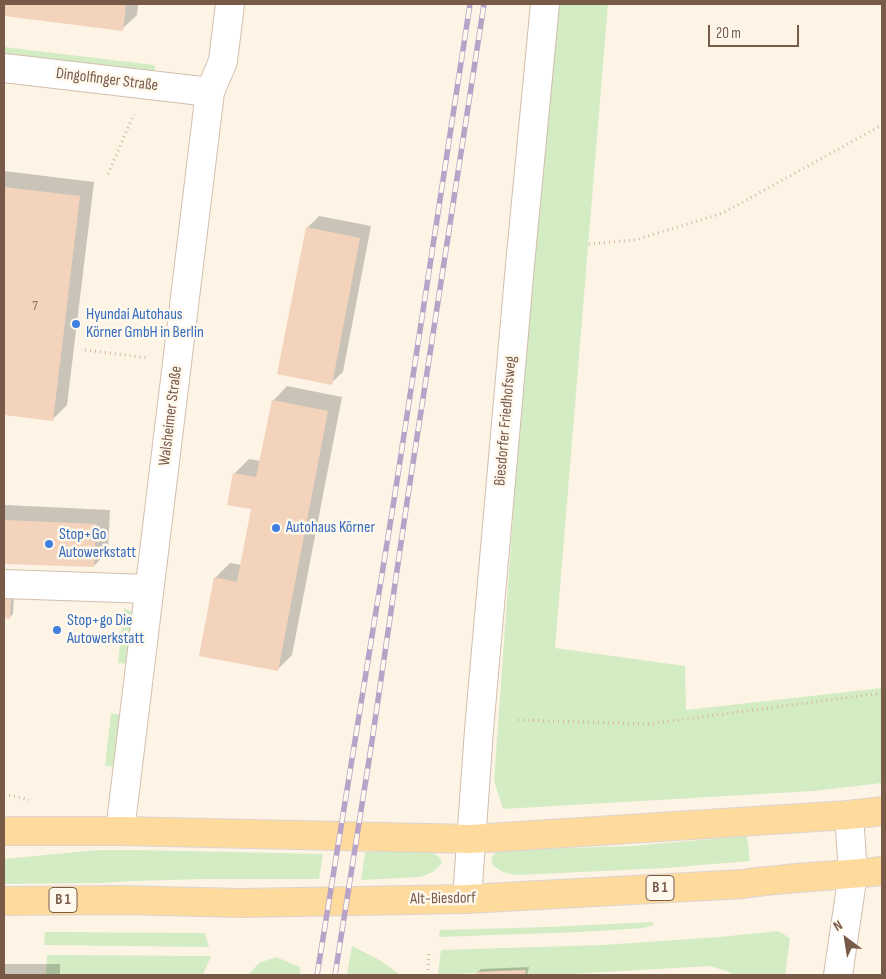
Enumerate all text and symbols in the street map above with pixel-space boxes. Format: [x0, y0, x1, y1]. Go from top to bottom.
scale bar [711, 15, 802, 47]
text: 20 m [716, 24, 741, 43]
street label: Dingolfinger Straße [55, 64, 159, 96]
house number: 7 [32, 298, 38, 314]
place label: Hyundai Autohaus Körner GmbH in Berlin [86, 305, 204, 343]
marker: Hyundai Autohaus Körner GmbH in Berlin [70, 318, 82, 330]
street label: Biesdorfer Friedhofsweg [491, 355, 521, 487]
street label: Walsheimer Straße [155, 365, 187, 467]
place label: Autohaus Körner [286, 518, 375, 538]
marker: Autohaus Körner [270, 522, 282, 534]
place label: Stop+Go Autowerkstatt [59, 525, 136, 563]
marker: Stop+Go Autowerkstatt [43, 538, 55, 550]
place label: Stop+go Die Autowerkstatt [67, 611, 144, 649]
marker: Stop+go Die Autowerkstatt [51, 624, 63, 636]
road number: B 1 [646, 876, 674, 900]
road number: B 1 [49, 888, 77, 912]
street label: Alt-Biesdorf [410, 889, 476, 909]
north arrow [821, 914, 871, 964]
text: N [830, 917, 846, 935]

